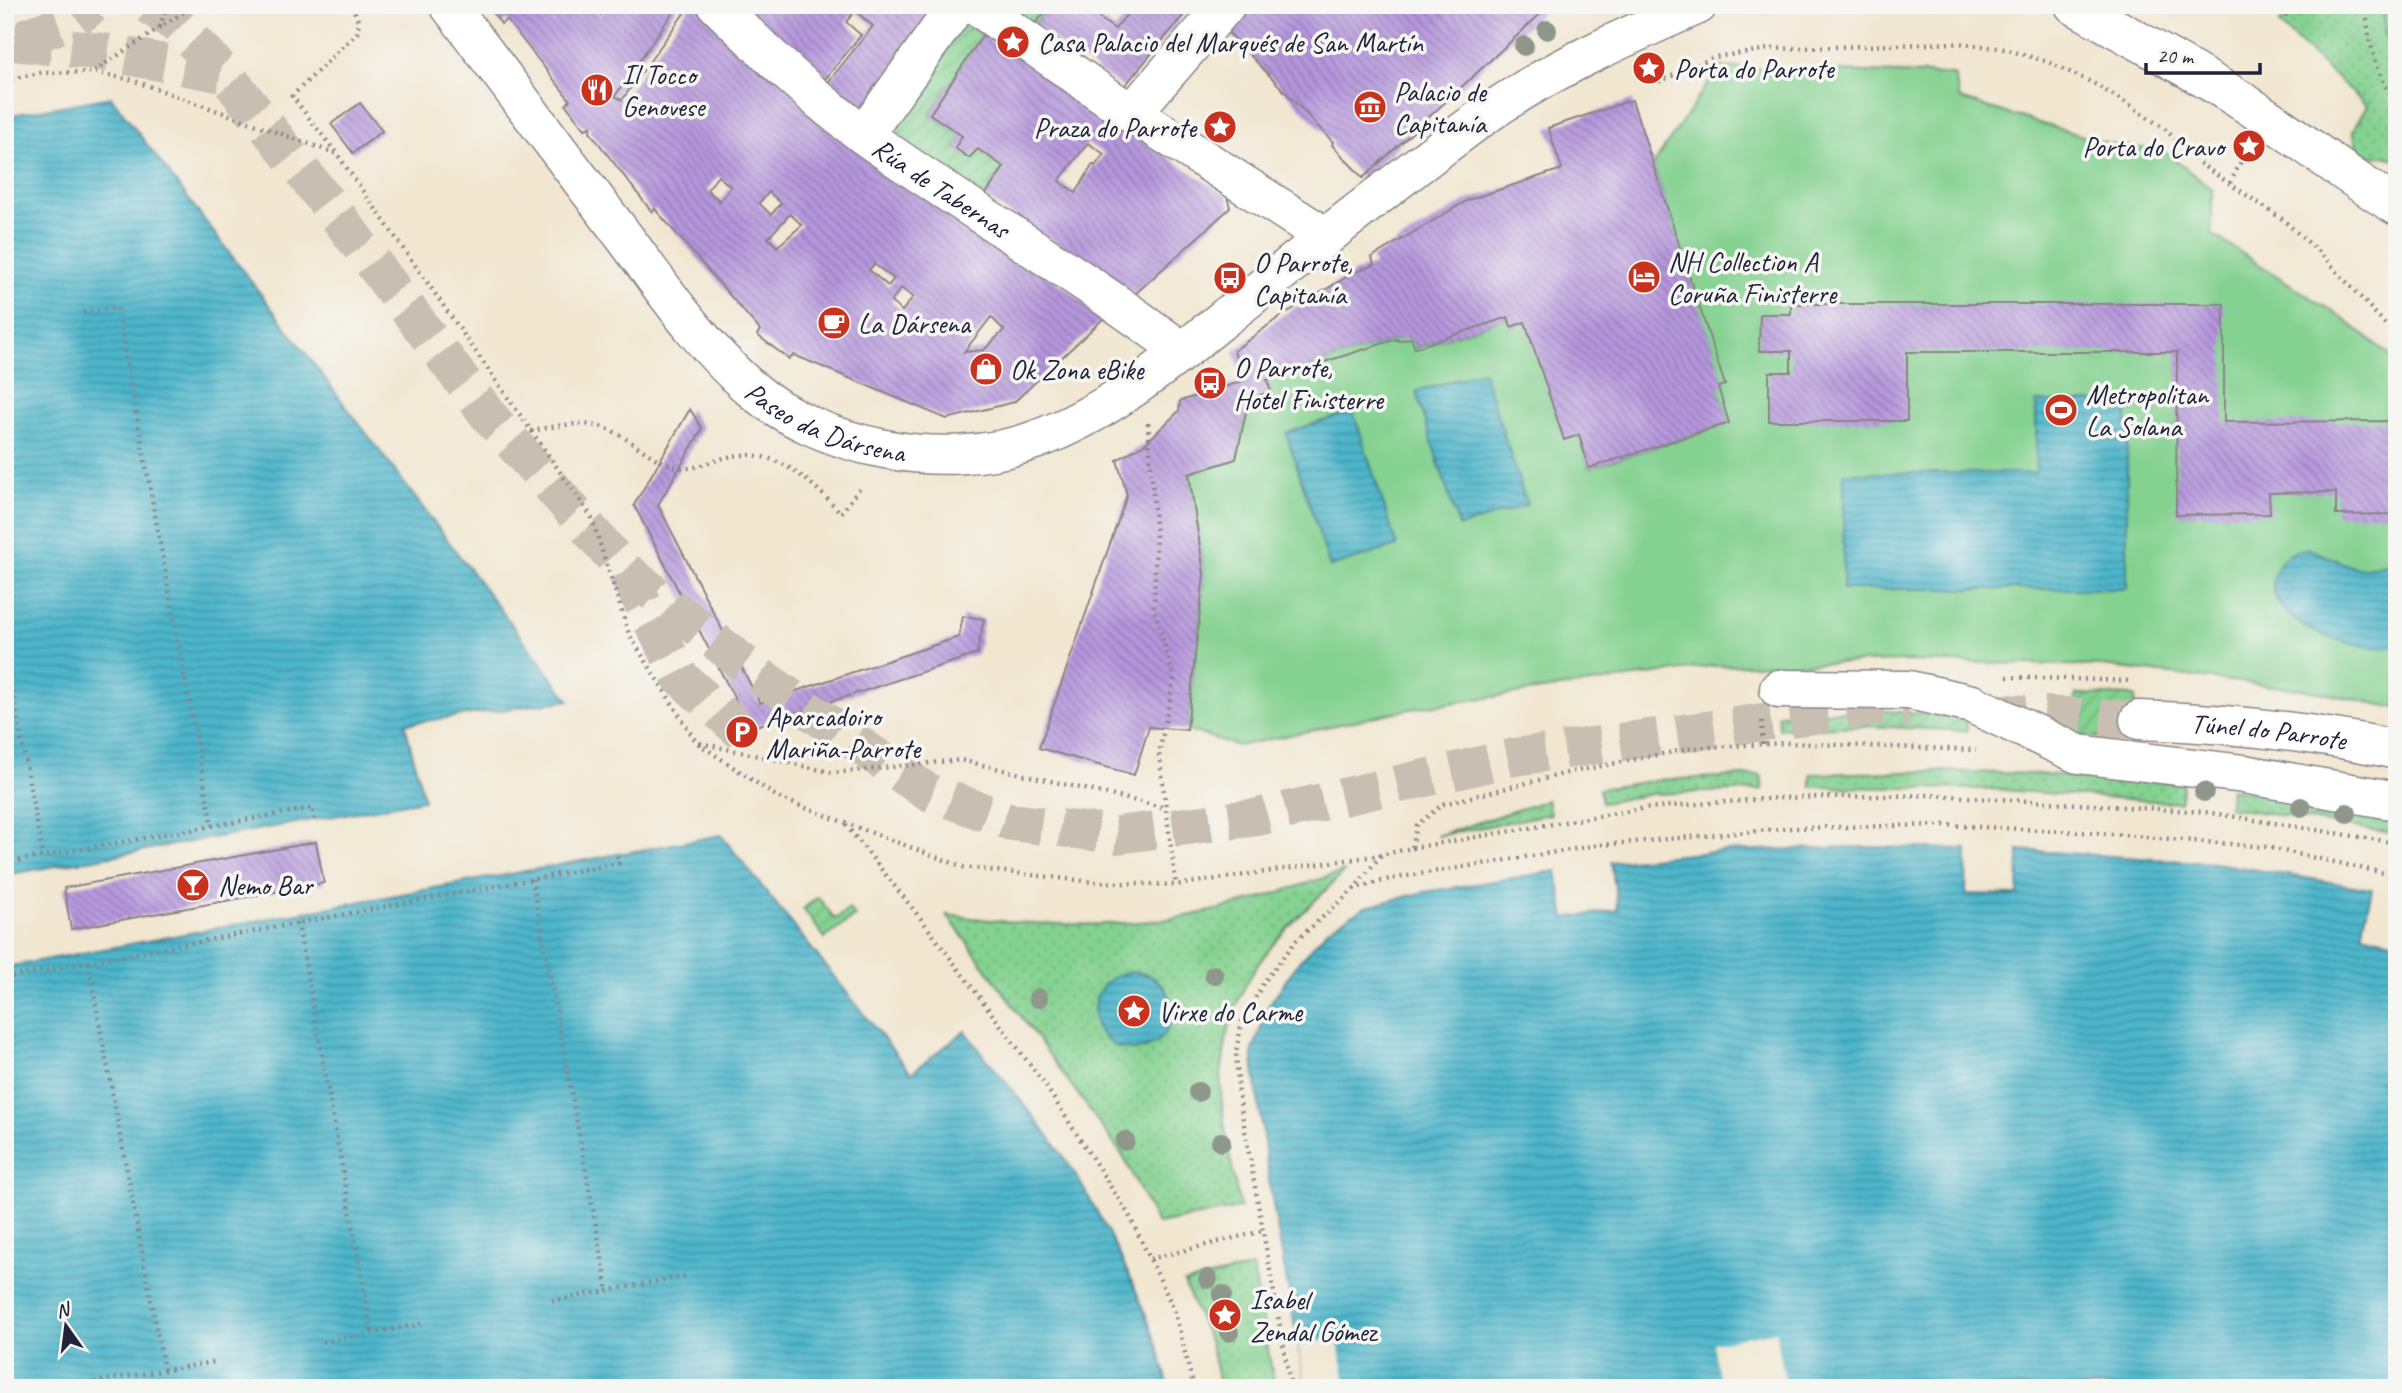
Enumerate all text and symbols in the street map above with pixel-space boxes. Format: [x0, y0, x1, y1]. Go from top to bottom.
place icon: Casa Palacio del Marqués de San Martín [994, 23, 1032, 61]
place label: Casa Palacio del Marqués de San Martín [1038, 25, 1424, 60]
scale bar [2146, 32, 2260, 76]
text: 20 m [2157, 43, 2195, 69]
place icon: Porta do Parrote [1630, 49, 1668, 87]
place label: Porta do Parrote [1674, 51, 1835, 86]
place label: Il Tocco Genovese [622, 57, 706, 124]
restaurant icon: Il Tocco Genovese [578, 71, 616, 109]
place label: Palacio de Capitanía [1394, 74, 1488, 141]
museum icon: Palacio de Capitanía [1351, 88, 1389, 126]
place icon: Praza do Parrote [1201, 108, 1239, 146]
place label: Praza do Parrote [1034, 110, 1198, 145]
place icon: Porta do Cravo [2230, 127, 2268, 165]
place label: Porta do Cravo [2082, 129, 2227, 164]
street label: Rúa de Tabernas [866, 130, 1018, 248]
place label: NH Collection A Coruña Finisterre [1668, 244, 1838, 311]
place label: O Parrote, Capitanía [1254, 245, 1353, 312]
hotel icon: NH Collection A Coruña Finisterre [1625, 258, 1663, 296]
bus stop icon: O Parrote, Capitanía [1211, 259, 1249, 297]
cafe icon: La Dársena [815, 304, 853, 342]
place label: La Dársena [858, 306, 972, 341]
shop icon: Ok Zona eBike [967, 350, 1005, 388]
place label: O Parrote, Hotel Finisterre [1234, 350, 1385, 417]
place label: Ok Zona eBike [1010, 352, 1145, 387]
bus stop icon: O Parrote, Hotel Finisterre [1191, 364, 1229, 402]
street label: Paseo da Dársena [738, 374, 909, 470]
place label: Metropolitan La Solana [2086, 377, 2209, 444]
sports icon: Metropolitan La Solana [2042, 391, 2080, 429]
place label: Aparcadoiro Mariña-Parrote [766, 699, 922, 766]
street label: Túnel do Parrote [2190, 705, 2351, 758]
parking icon: Aparcadoiro Mariña-Parrote [723, 713, 761, 751]
bar icon: Nemo Bar [174, 866, 212, 904]
place label: Nemo Bar [218, 868, 314, 903]
place icon: Virxe do Carme [1115, 992, 1153, 1030]
place label: Virxe do Carme [1158, 994, 1304, 1029]
place label: Isabel Zendal Gómez [1250, 1282, 1378, 1349]
north arrow [32, 1292, 102, 1362]
place icon: Isabel Zendal Gómez [1206, 1296, 1244, 1334]
text: N [54, 1297, 74, 1324]

